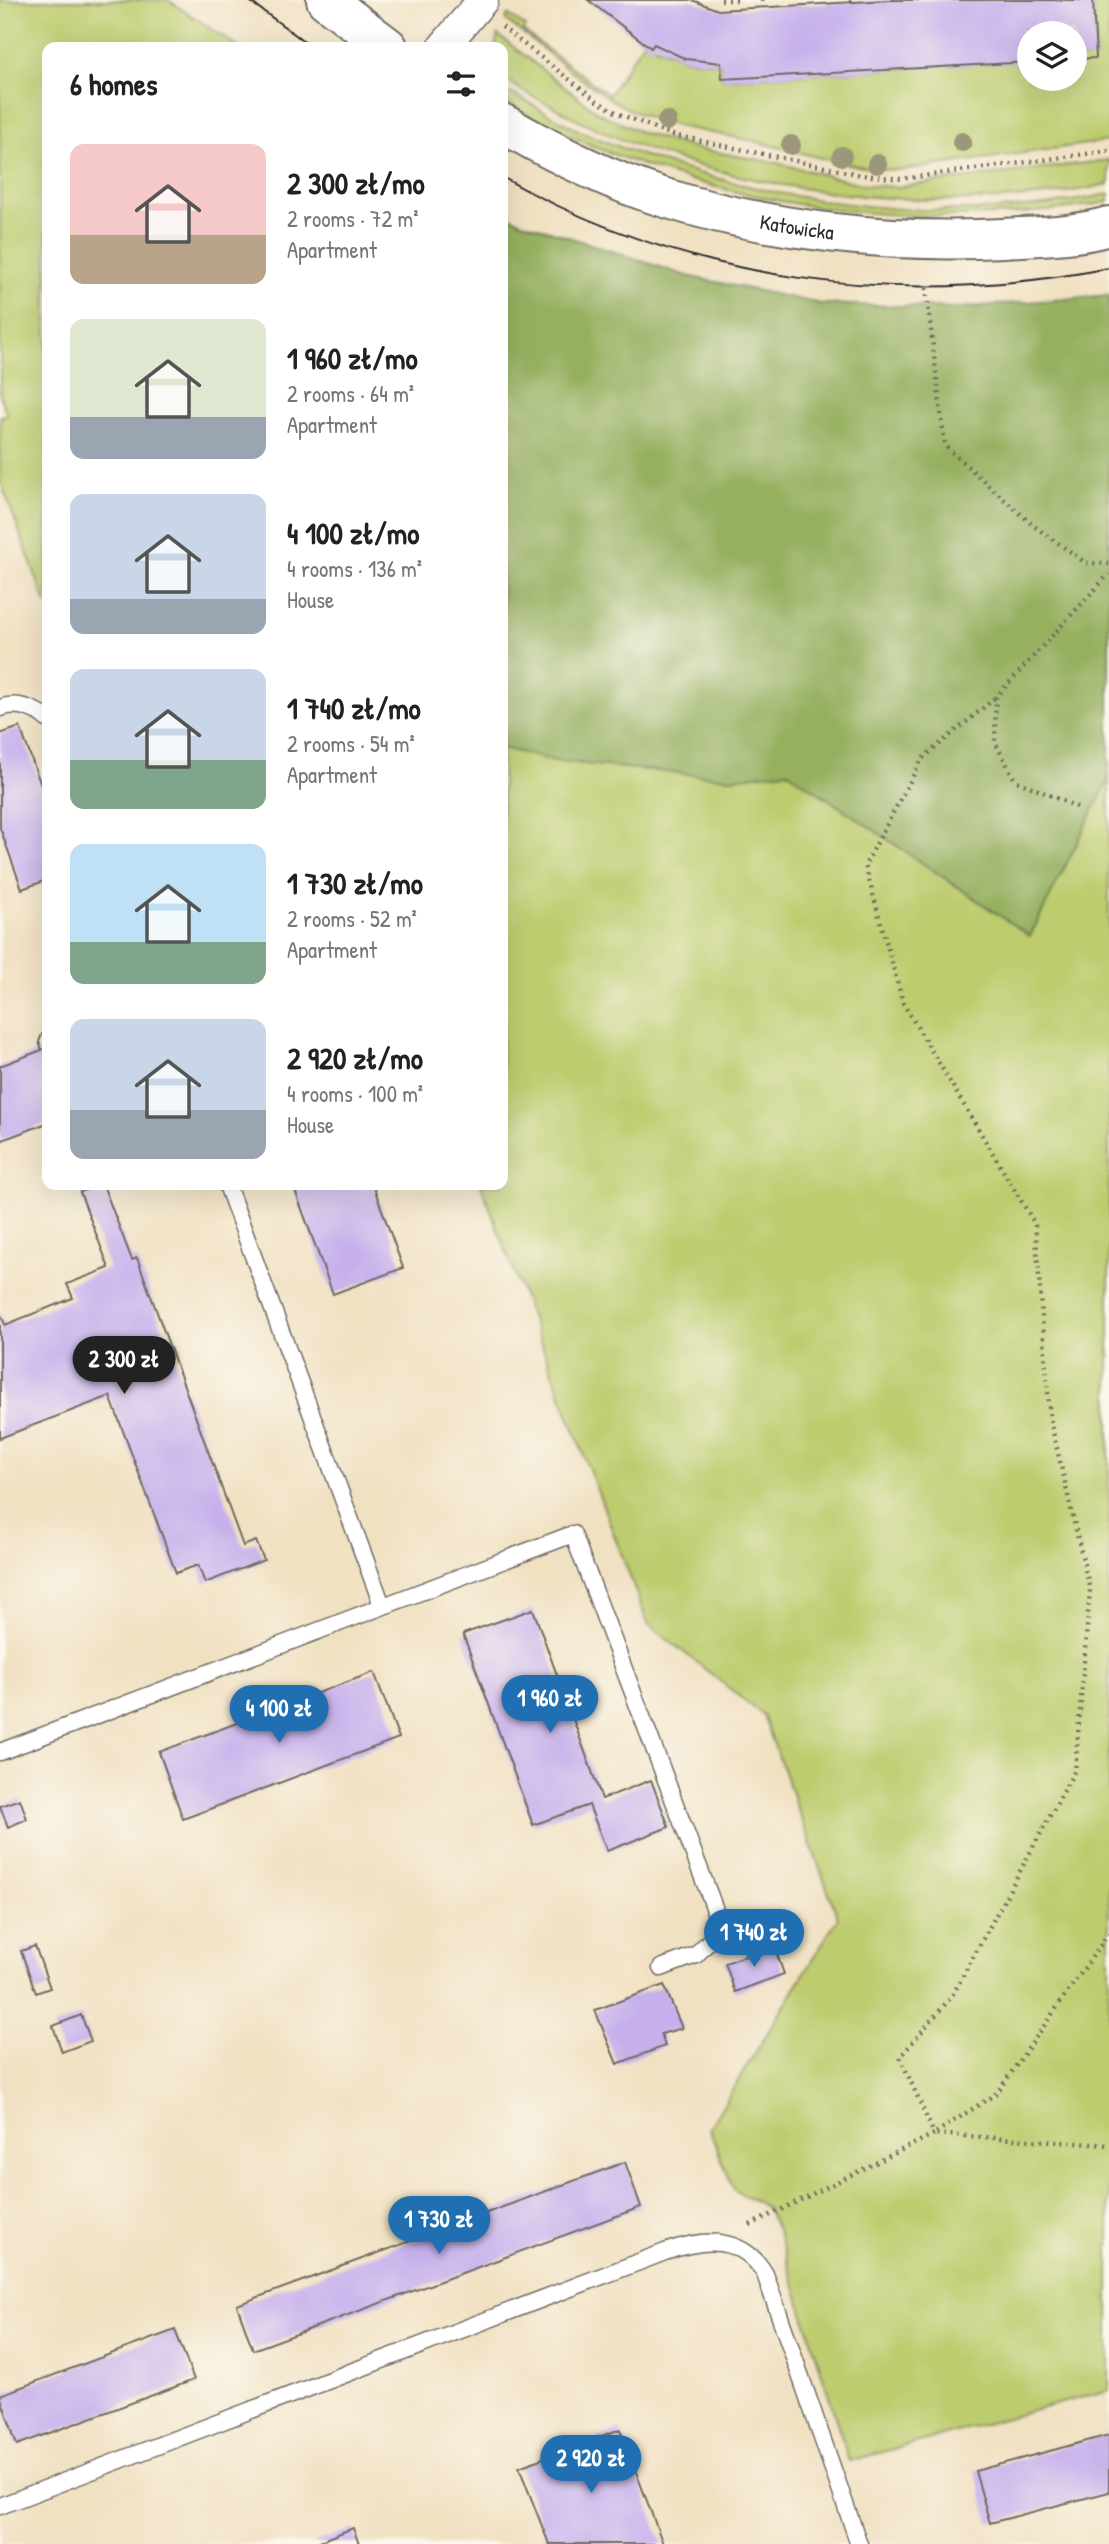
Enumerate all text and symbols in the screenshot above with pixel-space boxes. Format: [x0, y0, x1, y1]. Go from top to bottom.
map controls [1017, 21, 1087, 91]
button: layers [1017, 21, 1087, 91]
text: 6 homes [70, 64, 157, 104]
icon: filters [442, 65, 480, 103]
text: 2 300 zł/mo [287, 163, 425, 203]
icon: home [126, 172, 210, 256]
text: 2 rooms · 72 m² [287, 203, 419, 234]
street label: Katowicka [757, 207, 835, 247]
text: Apartment [287, 234, 377, 265]
text: 1 960 zł/mo [287, 338, 418, 378]
icon: home [126, 347, 210, 431]
text: 2 rooms · 64 m² [287, 378, 414, 409]
text: Apartment [287, 409, 377, 440]
text: 4 100 zł/mo [287, 513, 419, 553]
icon: home [126, 522, 210, 606]
text: 4 rooms · 136 m² [287, 553, 422, 584]
text: House [287, 584, 334, 615]
text: 1 740 zł/mo [287, 688, 421, 728]
icon: home [126, 697, 210, 781]
text: 2 rooms · 54 m² [287, 728, 415, 759]
text: Apartment [287, 759, 377, 790]
text: 1 730 zł/mo [287, 863, 423, 903]
icon: home [126, 872, 210, 956]
text: 2 rooms · 52 m² [287, 903, 417, 934]
text: Apartment [287, 934, 377, 965]
text: 2 920 zł/mo [287, 1038, 423, 1078]
icon: home [126, 1047, 210, 1131]
text: 4 rooms · 100 m² [287, 1078, 423, 1109]
text: House [287, 1109, 334, 1140]
pin: 2 300 zł [52, 1336, 196, 1396]
text: 2 300 zł [89, 1343, 159, 1374]
pin: 1 960 zł [478, 1676, 622, 1735]
text: 1 960 zł [517, 1682, 583, 1713]
pin: 4 100 zł [207, 1686, 351, 1745]
text: 4 100 zł [246, 1692, 312, 1723]
pin: 1 740 zł [682, 1910, 826, 1969]
text: 1 740 zł [720, 1916, 788, 1947]
pin: 1 730 zł [367, 2196, 511, 2256]
text: 1 730 zł [404, 2203, 474, 2234]
pin: 2 920 zł [519, 2436, 663, 2495]
text: 2 920 zł [556, 2442, 626, 2473]

